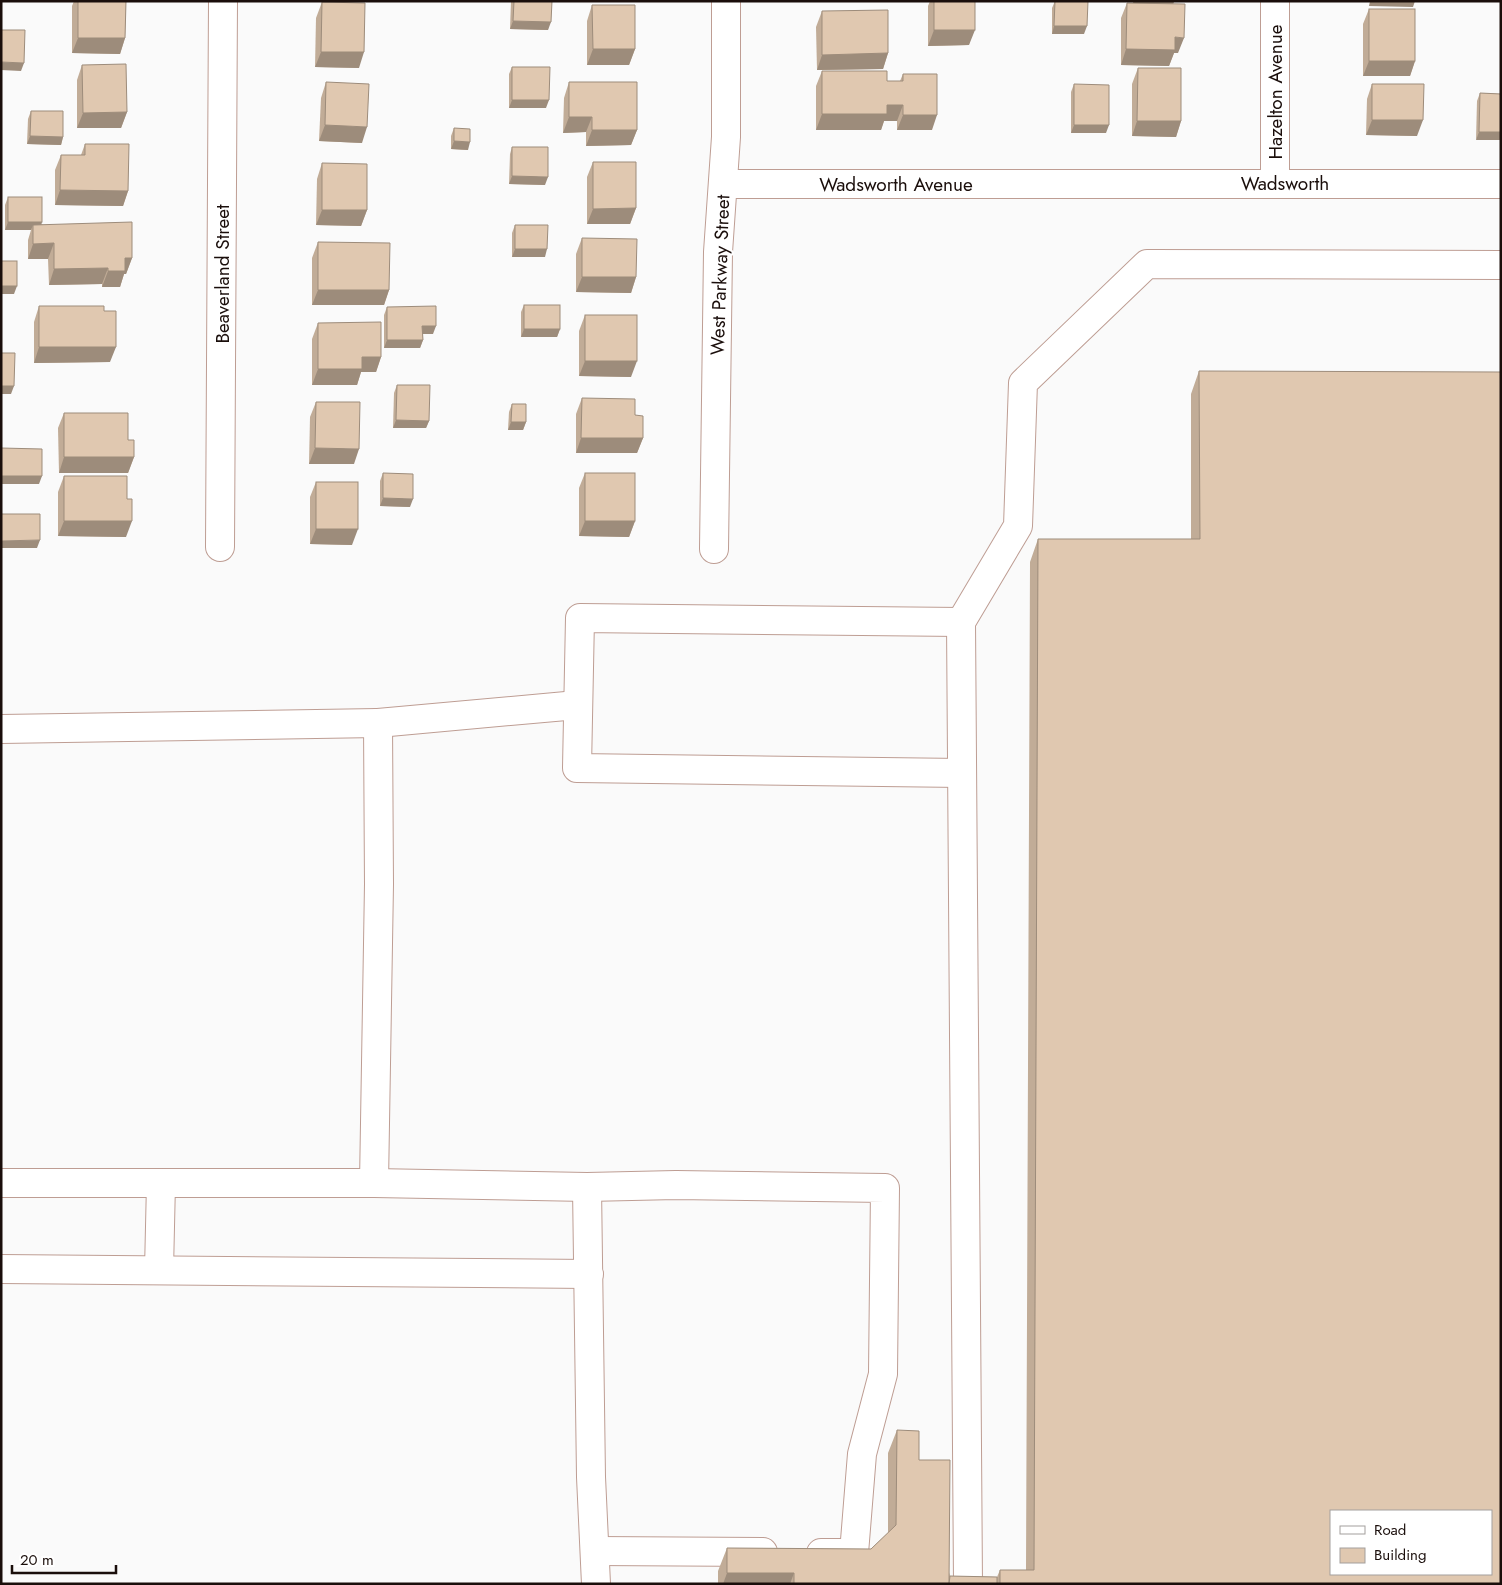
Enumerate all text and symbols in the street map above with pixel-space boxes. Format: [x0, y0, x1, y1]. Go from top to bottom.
street label: Hazelton Avenue [1262, 24, 1289, 160]
street label: Wadsworth [1241, 170, 1329, 197]
street label: Wadsworth Avenue [819, 171, 973, 198]
street label: West Parkway Street [704, 194, 736, 356]
street label: Beaverland Street [209, 204, 236, 344]
legend [1330, 1510, 1492, 1575]
text: Road [1374, 1519, 1406, 1541]
scale bar [12, 1542, 116, 1574]
text: Building [1374, 1544, 1426, 1566]
text: 20 m [20, 1549, 54, 1571]

